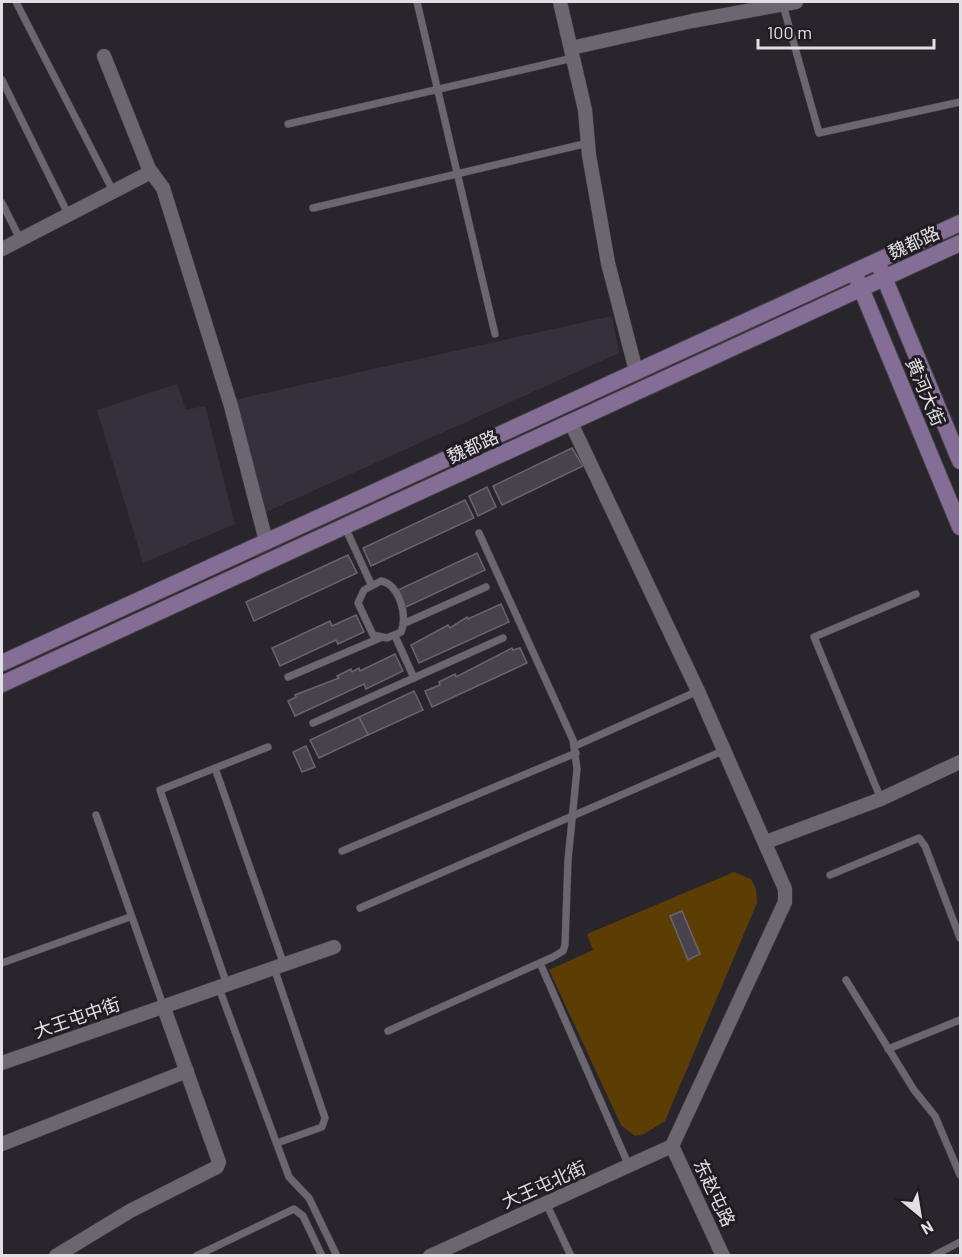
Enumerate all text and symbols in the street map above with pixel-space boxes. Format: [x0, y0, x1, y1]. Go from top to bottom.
scale bar [758, 12, 934, 50]
text: 100 m [767, 21, 812, 43]
street label: 魏都路 [884, 221, 943, 263]
street label: 黄河大街 [902, 354, 950, 429]
street label: 魏都路 [443, 425, 502, 467]
street label: 大王屯中街 [31, 992, 123, 1042]
street label: 东赵屯路 [690, 1155, 740, 1230]
street label: 大王屯北街 [498, 1156, 589, 1212]
north arrow [890, 1185, 950, 1245]
text: N [918, 1218, 937, 1239]

